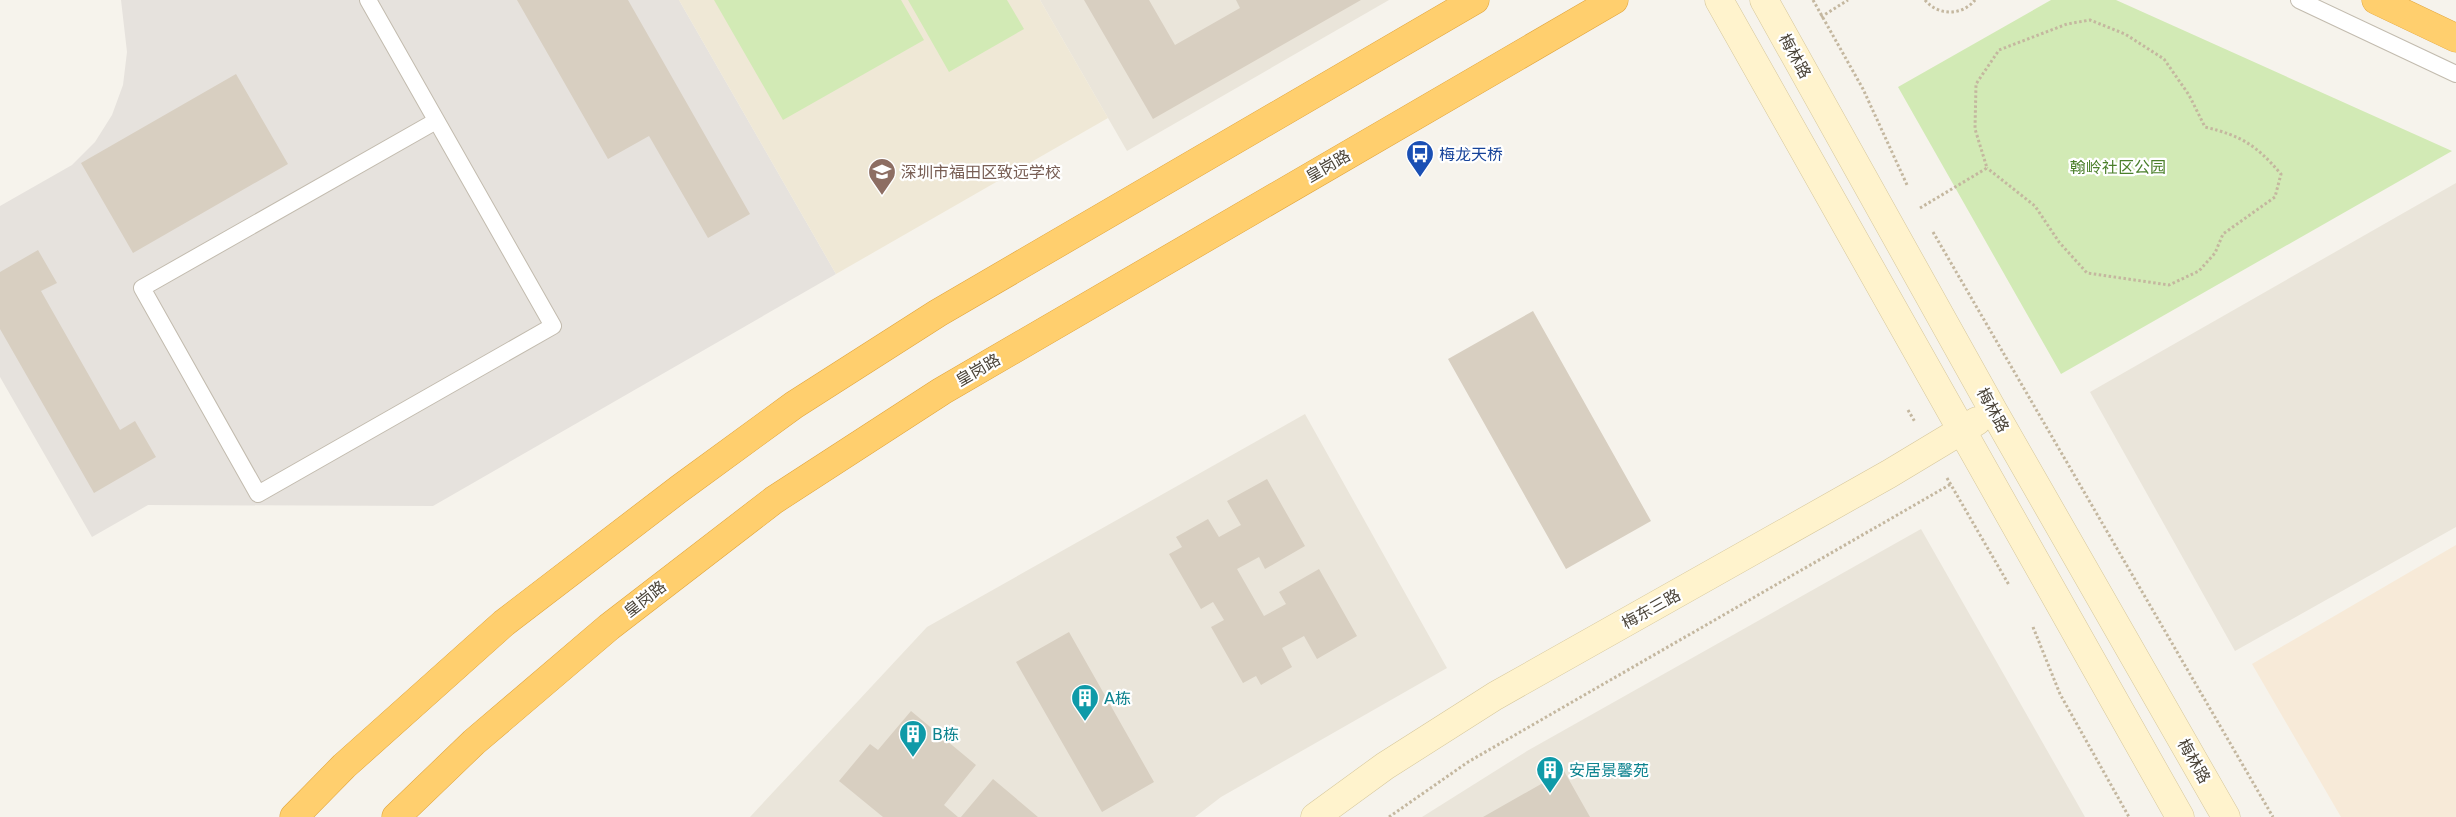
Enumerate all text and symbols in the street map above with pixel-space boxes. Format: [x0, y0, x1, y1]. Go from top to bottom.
street label: 梅林路 [1775, 30, 1815, 82]
bus stop icon: 梅龙天桥 [1405, 139, 1435, 178]
place label: 梅龙天桥 [1439, 145, 1503, 164]
street label: 皇岗路 [1302, 146, 1354, 186]
school or university icon: 深圳市福田区致远学校 [867, 157, 897, 196]
park label: 翰岭社区公园 [2070, 158, 2166, 177]
place label: 深圳市福田区致远学校 [901, 163, 1061, 182]
street label: 皇岗路 [952, 350, 1004, 390]
street label: 梅林路 [1973, 384, 2013, 436]
street label: 皇岗路 [620, 577, 670, 621]
street label: 梅东三路 [1618, 585, 1684, 633]
building icon: A栋 [1070, 683, 1100, 722]
place label: A栋 [1104, 689, 1131, 708]
building icon: B栋 [898, 719, 928, 758]
place label: B栋 [932, 725, 959, 744]
street label: 梅林路 [2174, 735, 2214, 787]
building icon: 安居景馨苑 [1535, 755, 1565, 794]
place label: 安居景馨苑 [1569, 761, 1649, 780]

